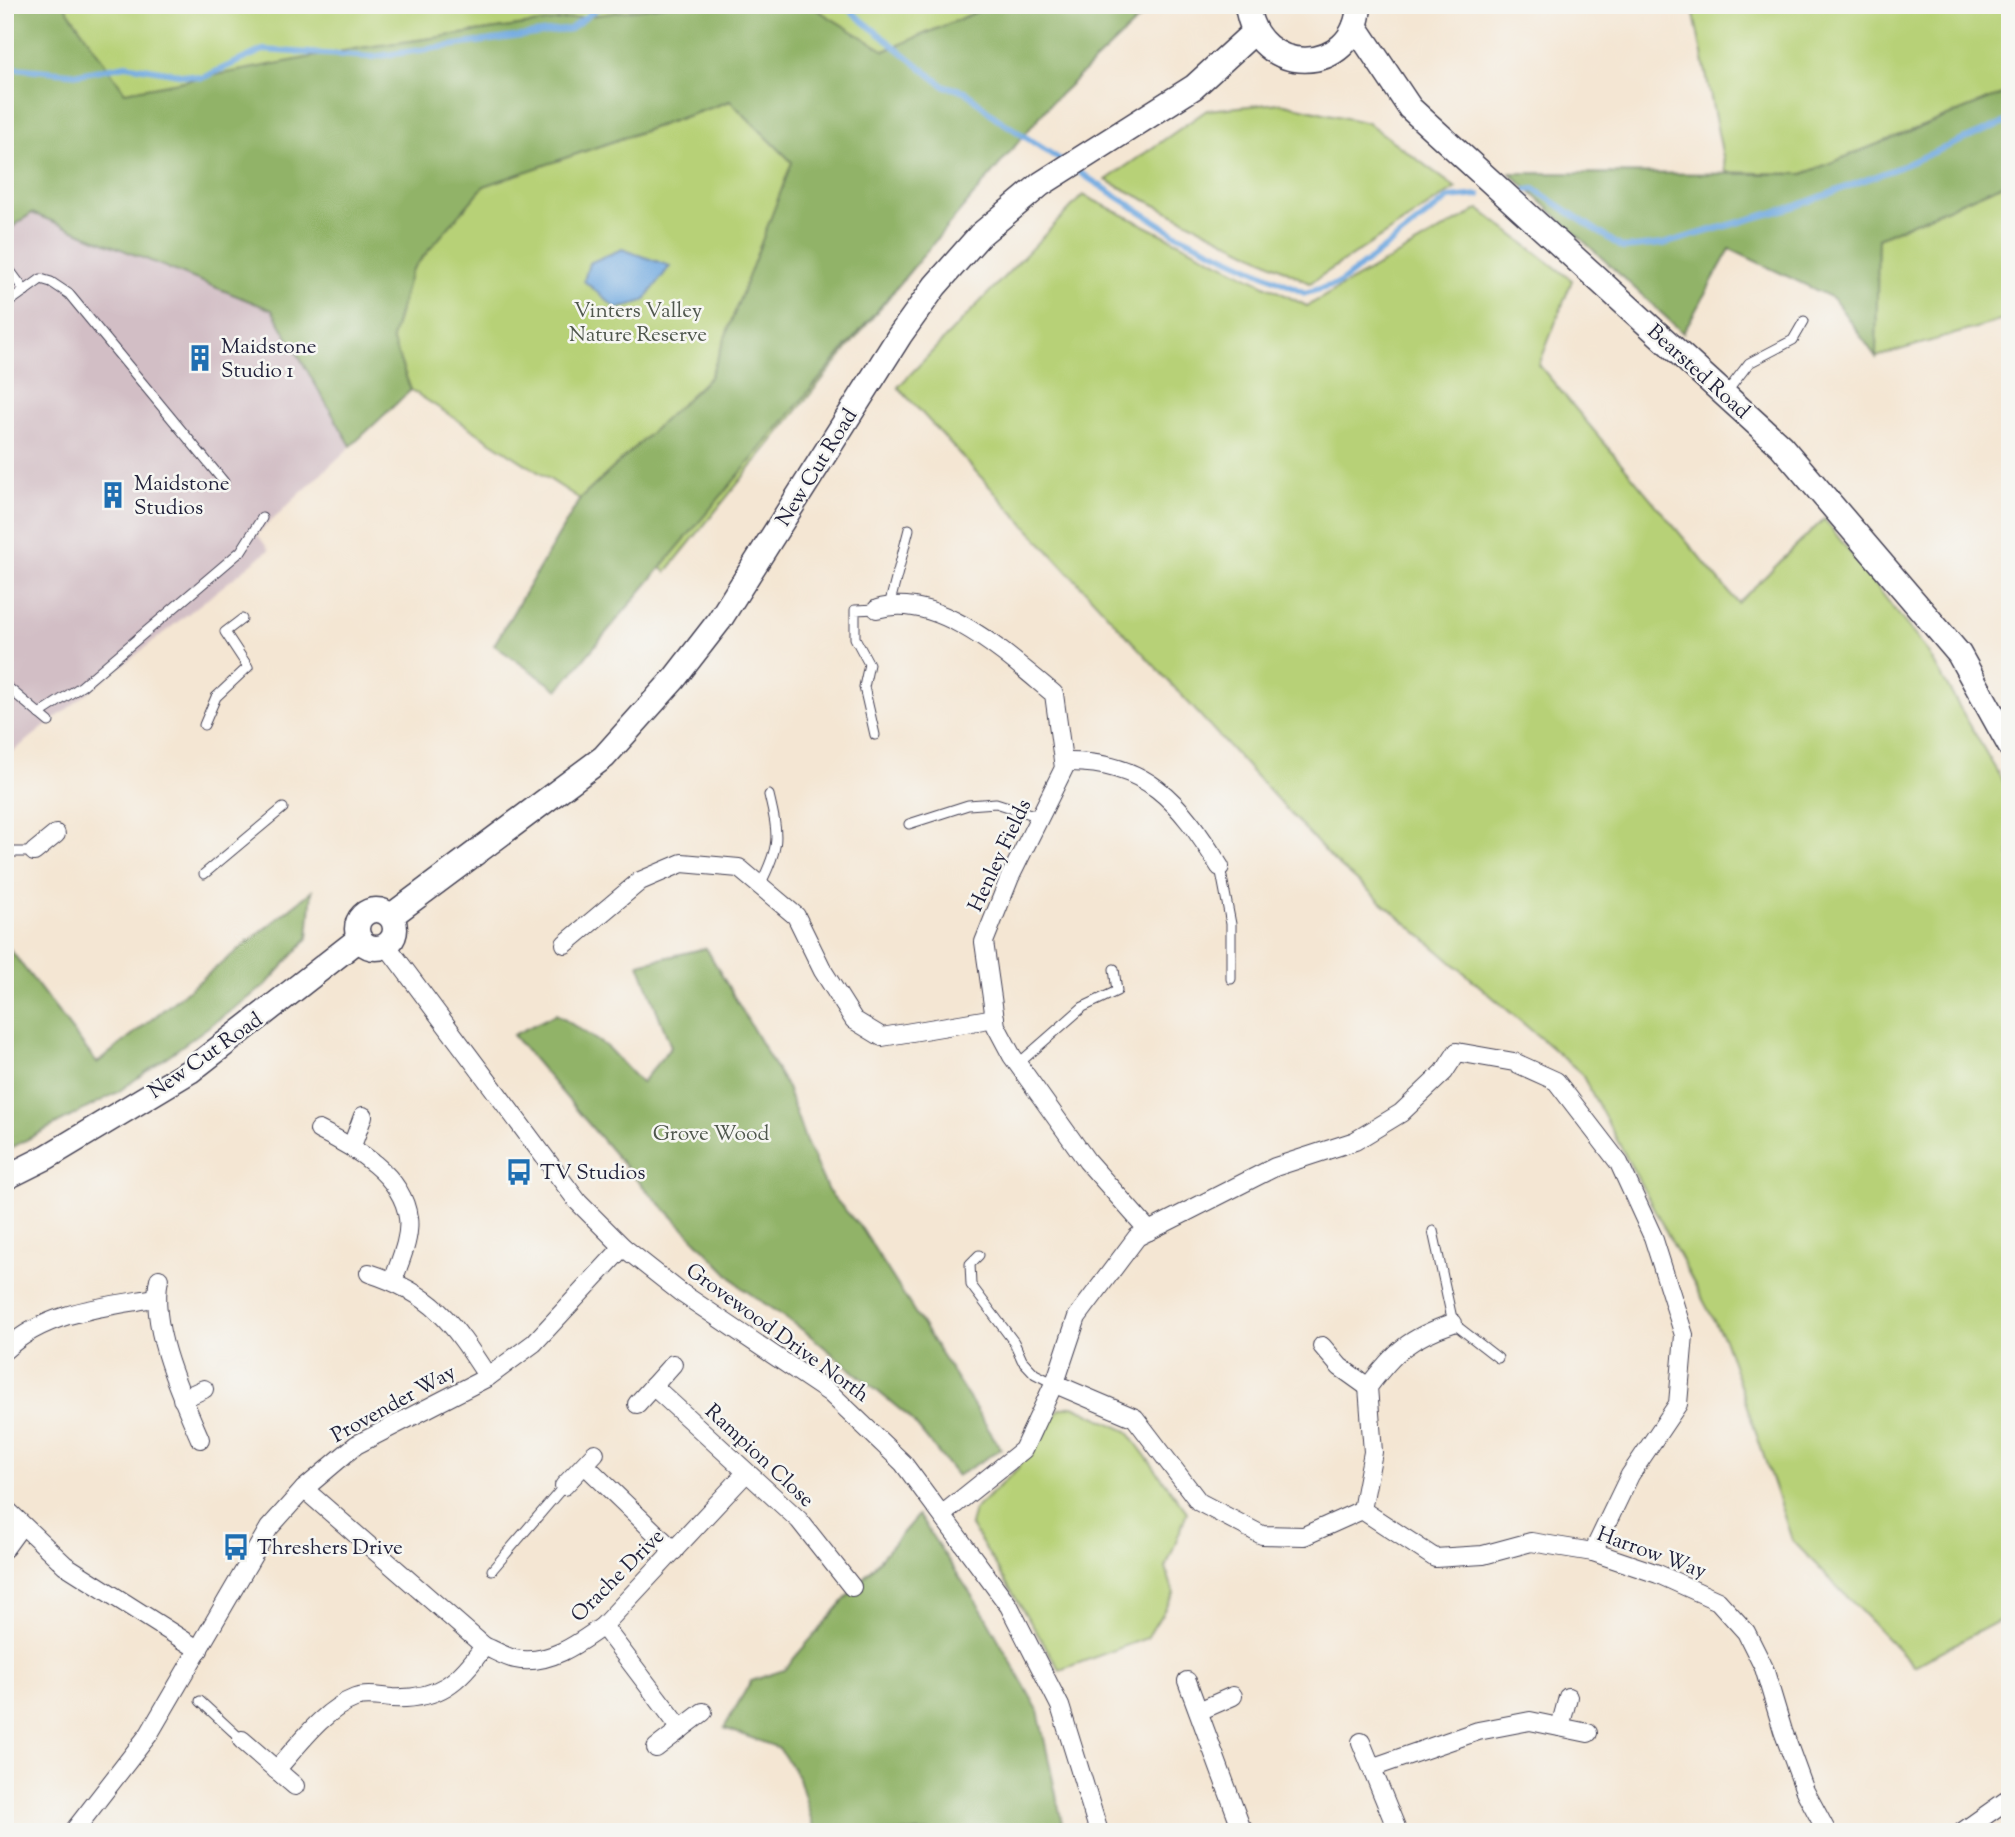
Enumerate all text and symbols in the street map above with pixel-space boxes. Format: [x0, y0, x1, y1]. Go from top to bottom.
park label: Vinters Valley Nature Reserve [569, 297, 707, 351]
street label: Bearsted Road [1640, 318, 1756, 427]
place label: Maidstone Studio 1 [221, 333, 317, 387]
building icon: Maidstone Studio 1 [185, 343, 215, 373]
street label: New Cut Road [770, 403, 866, 533]
place label: Maidstone Studios [134, 470, 230, 524]
building icon: Maidstone Studios [98, 480, 128, 510]
street label: Henley Fields [962, 794, 1040, 917]
street label: New Cut Road [143, 1006, 270, 1107]
park label: Grove Wood [653, 1120, 769, 1150]
bus stop icon: TV Studios [504, 1157, 534, 1187]
place label: TV Studios [540, 1159, 645, 1189]
street label: Grovewood Drive North [679, 1257, 875, 1411]
street label: Provender Way [326, 1358, 462, 1451]
street label: Rampion Close [697, 1398, 820, 1515]
street label: Harrow Way [1592, 1520, 1711, 1588]
street label: Orache Drive [565, 1523, 672, 1630]
bus stop icon: Threshers Drive [221, 1532, 251, 1562]
place label: Threshers Drive [257, 1534, 403, 1564]

